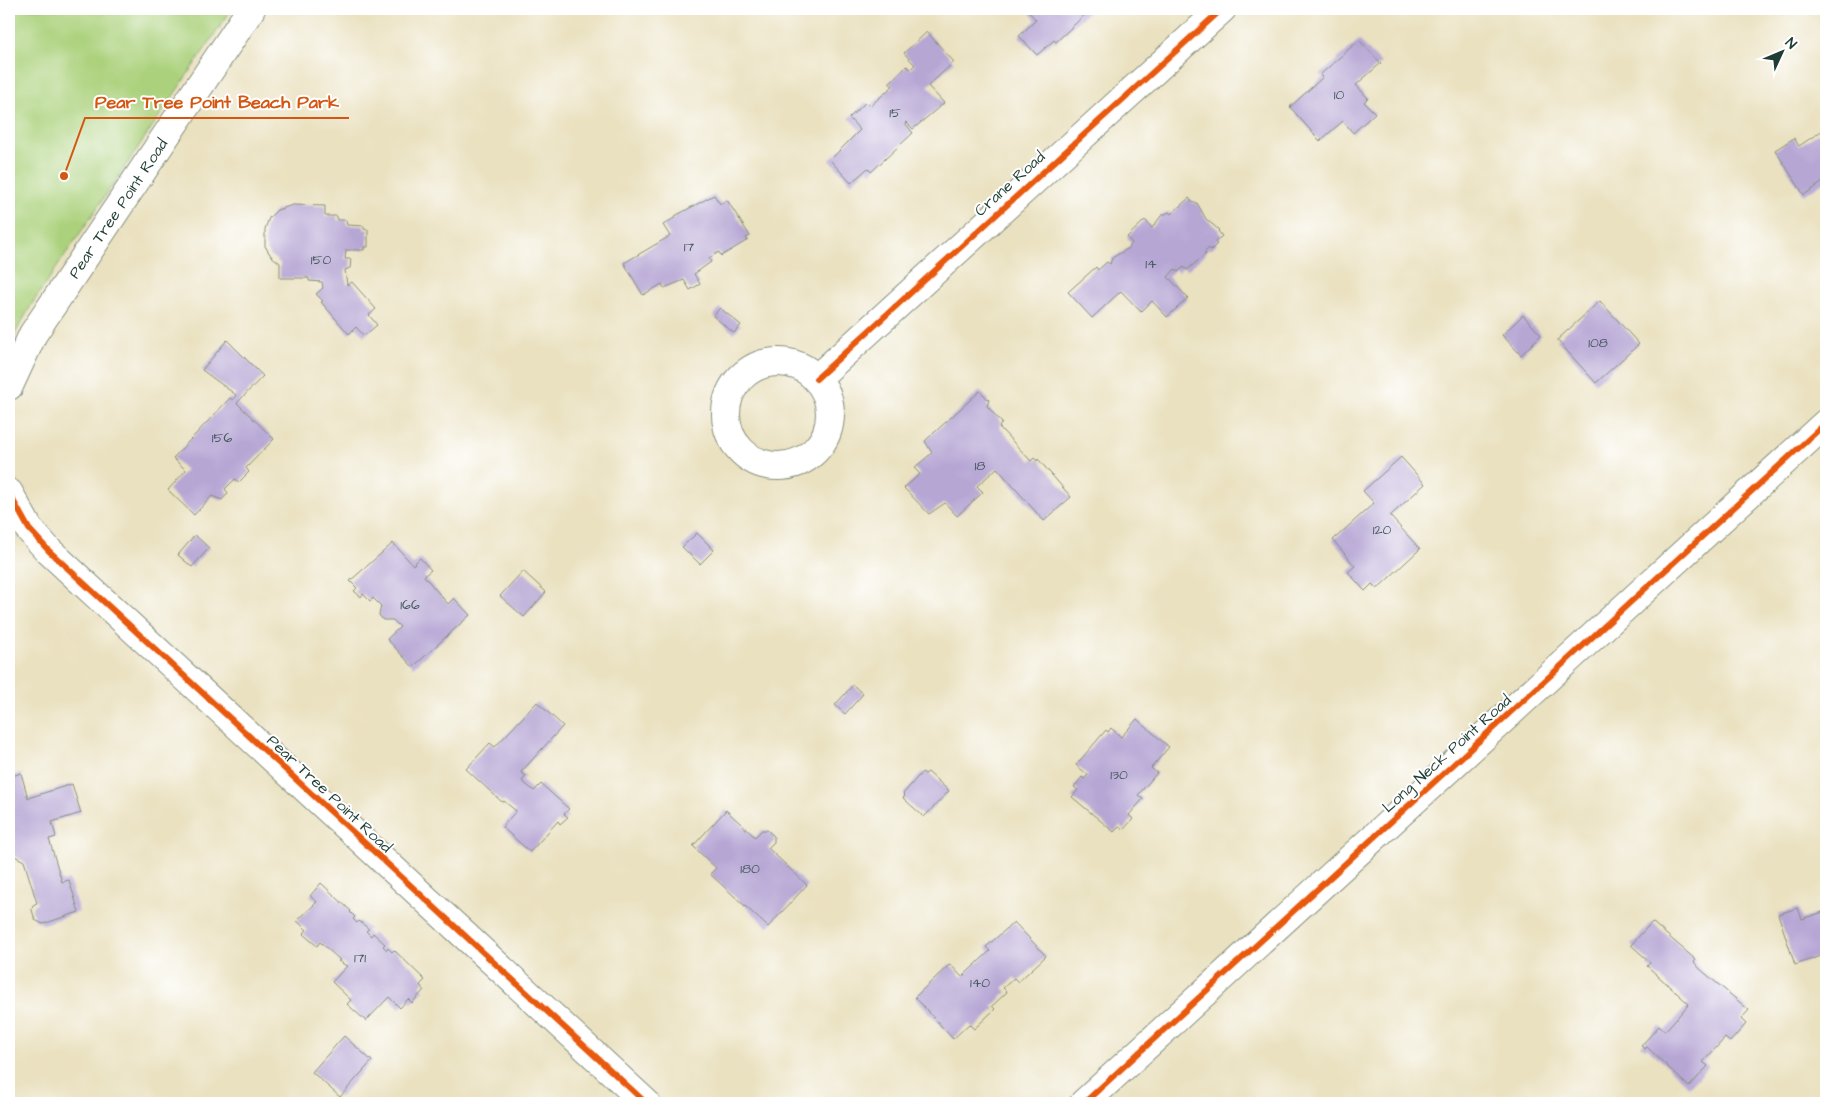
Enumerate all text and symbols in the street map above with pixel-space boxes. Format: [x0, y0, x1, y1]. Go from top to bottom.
north arrow [1758, 28, 1808, 78]
text: N [1780, 34, 1801, 54]
callout: Pear Tree Point Beach Park [85, 85, 349, 118]
house number: 10 [1334, 85, 1344, 105]
text: Pear Tree Point Beach Park [95, 90, 340, 115]
house number: 15 [889, 103, 901, 123]
street label: Pear Tree Point Road [64, 134, 173, 283]
street label: Crane Road [970, 146, 1050, 221]
house number: 17 [684, 237, 695, 257]
house number: 150 [311, 250, 331, 270]
house number: 14 [1145, 254, 1157, 274]
house number: 108 [1588, 333, 1608, 353]
house number: 156 [212, 428, 232, 448]
house number: 18 [975, 456, 985, 476]
house number: 120 [1373, 520, 1391, 540]
house number: 166 [400, 595, 420, 615]
street label: Long Neck Point Road [1377, 690, 1517, 819]
street label: Pear Tree Point Road [262, 730, 397, 858]
house number: 130 [1110, 765, 1128, 785]
house number: 180 [740, 859, 760, 879]
house number: 171 [354, 948, 366, 968]
house number: 140 [970, 973, 990, 993]

